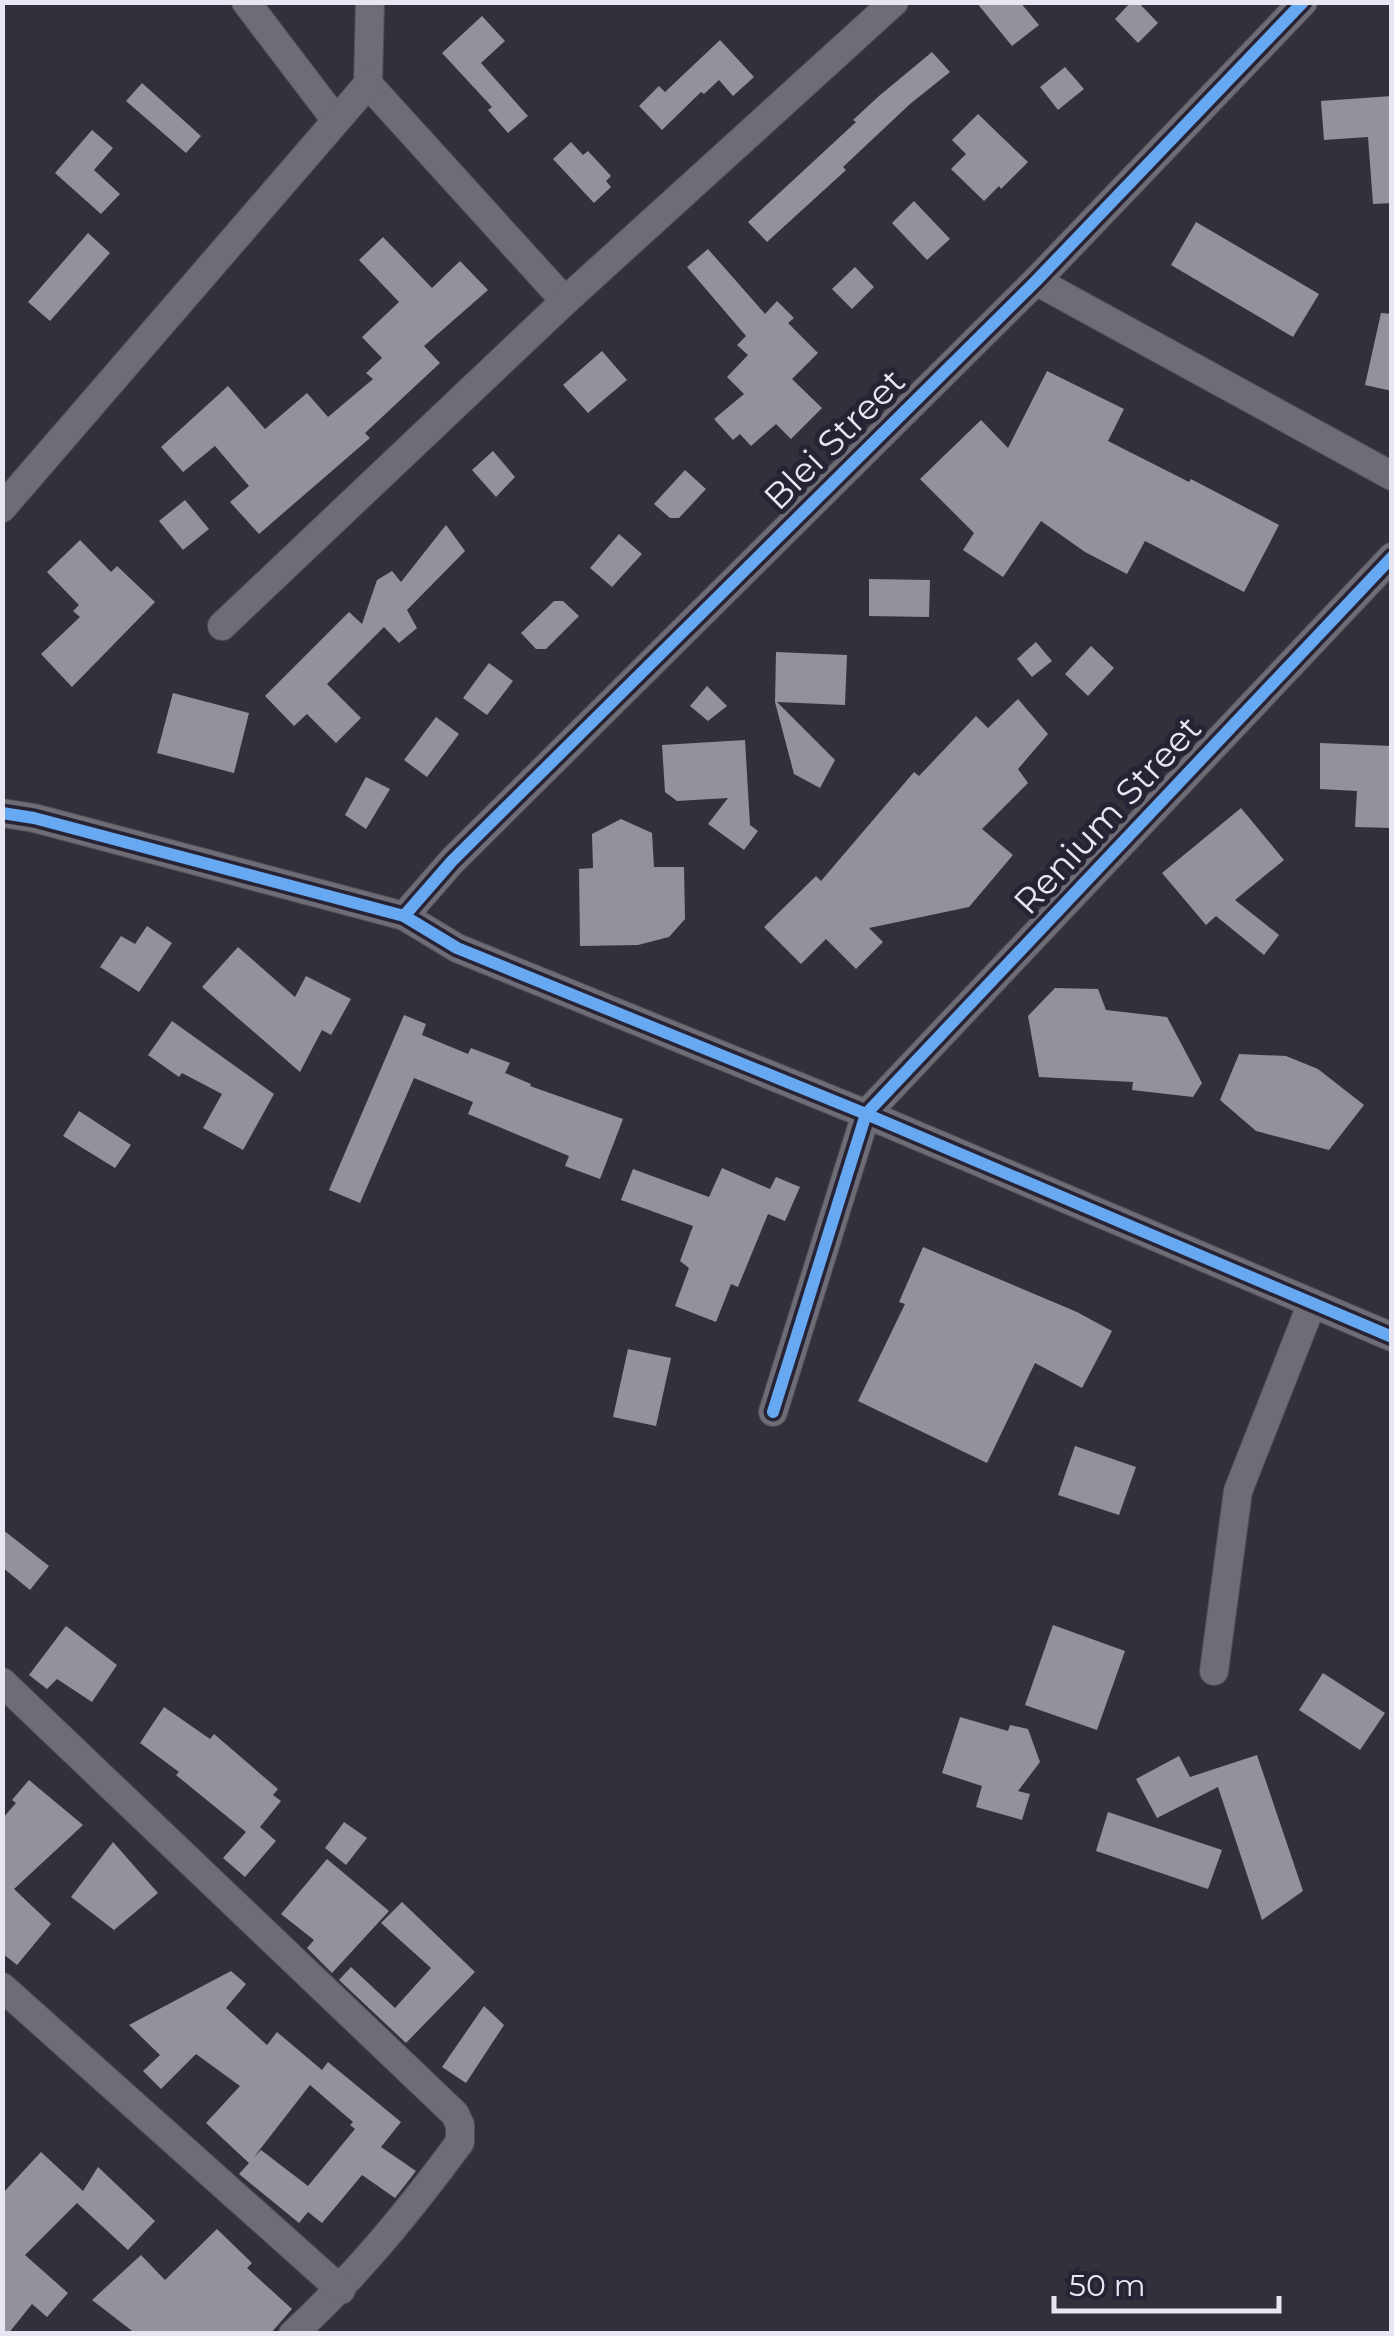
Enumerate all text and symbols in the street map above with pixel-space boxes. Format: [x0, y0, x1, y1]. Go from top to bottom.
street label: Blei Street [755, 360, 913, 518]
street label: Renium Street [1004, 707, 1210, 923]
scale bar [1054, 2251, 1279, 2313]
text: 50 m [1069, 2267, 1146, 2304]

